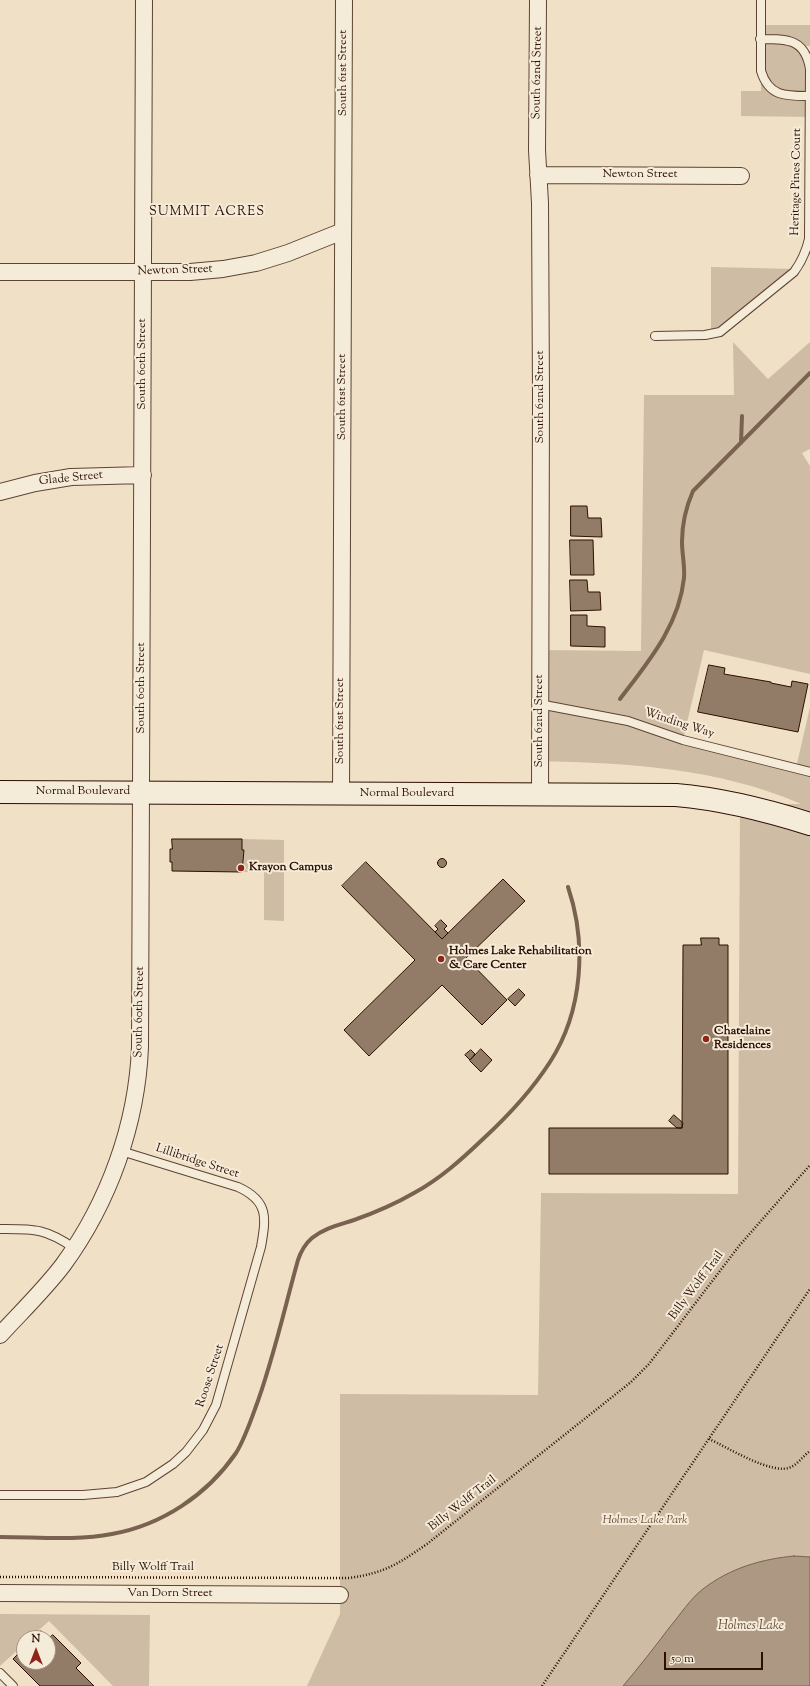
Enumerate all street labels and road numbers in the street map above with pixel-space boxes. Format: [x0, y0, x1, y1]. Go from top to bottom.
street label: South 62nd Street [530, 26, 546, 120]
street label: South 61st Street [337, 30, 351, 116]
street label: Heritage Pines Court [789, 128, 805, 236]
street label: Newton Street [602, 168, 678, 182]
street label: Newton Street [137, 262, 213, 280]
street label: South 60th Street [136, 318, 150, 410]
street label: South 62nd Street [534, 350, 548, 444]
street label: South 61st Street [336, 354, 350, 440]
street label: Glade Street [38, 468, 104, 490]
street label: South 60th Street [135, 642, 149, 734]
street label: South 62nd Street [533, 674, 547, 768]
street label: South 61st Street [334, 678, 348, 764]
street label: Winding Way [642, 706, 716, 742]
street label: Normal Boulevard [36, 785, 130, 799]
street label: Normal Boulevard [360, 787, 454, 801]
street label: South 60th Street [132, 966, 148, 1058]
street label: Lillibridge Street [154, 1142, 240, 1182]
street label: Billy Wolff Trail [667, 1249, 727, 1323]
street label: Roose Street [194, 1343, 228, 1409]
street label: Billy Wolff Trail [426, 1473, 500, 1535]
street label: Billy Wolff Trail [112, 1561, 194, 1575]
street label: Van Dorn Street [127, 1587, 213, 1601]

